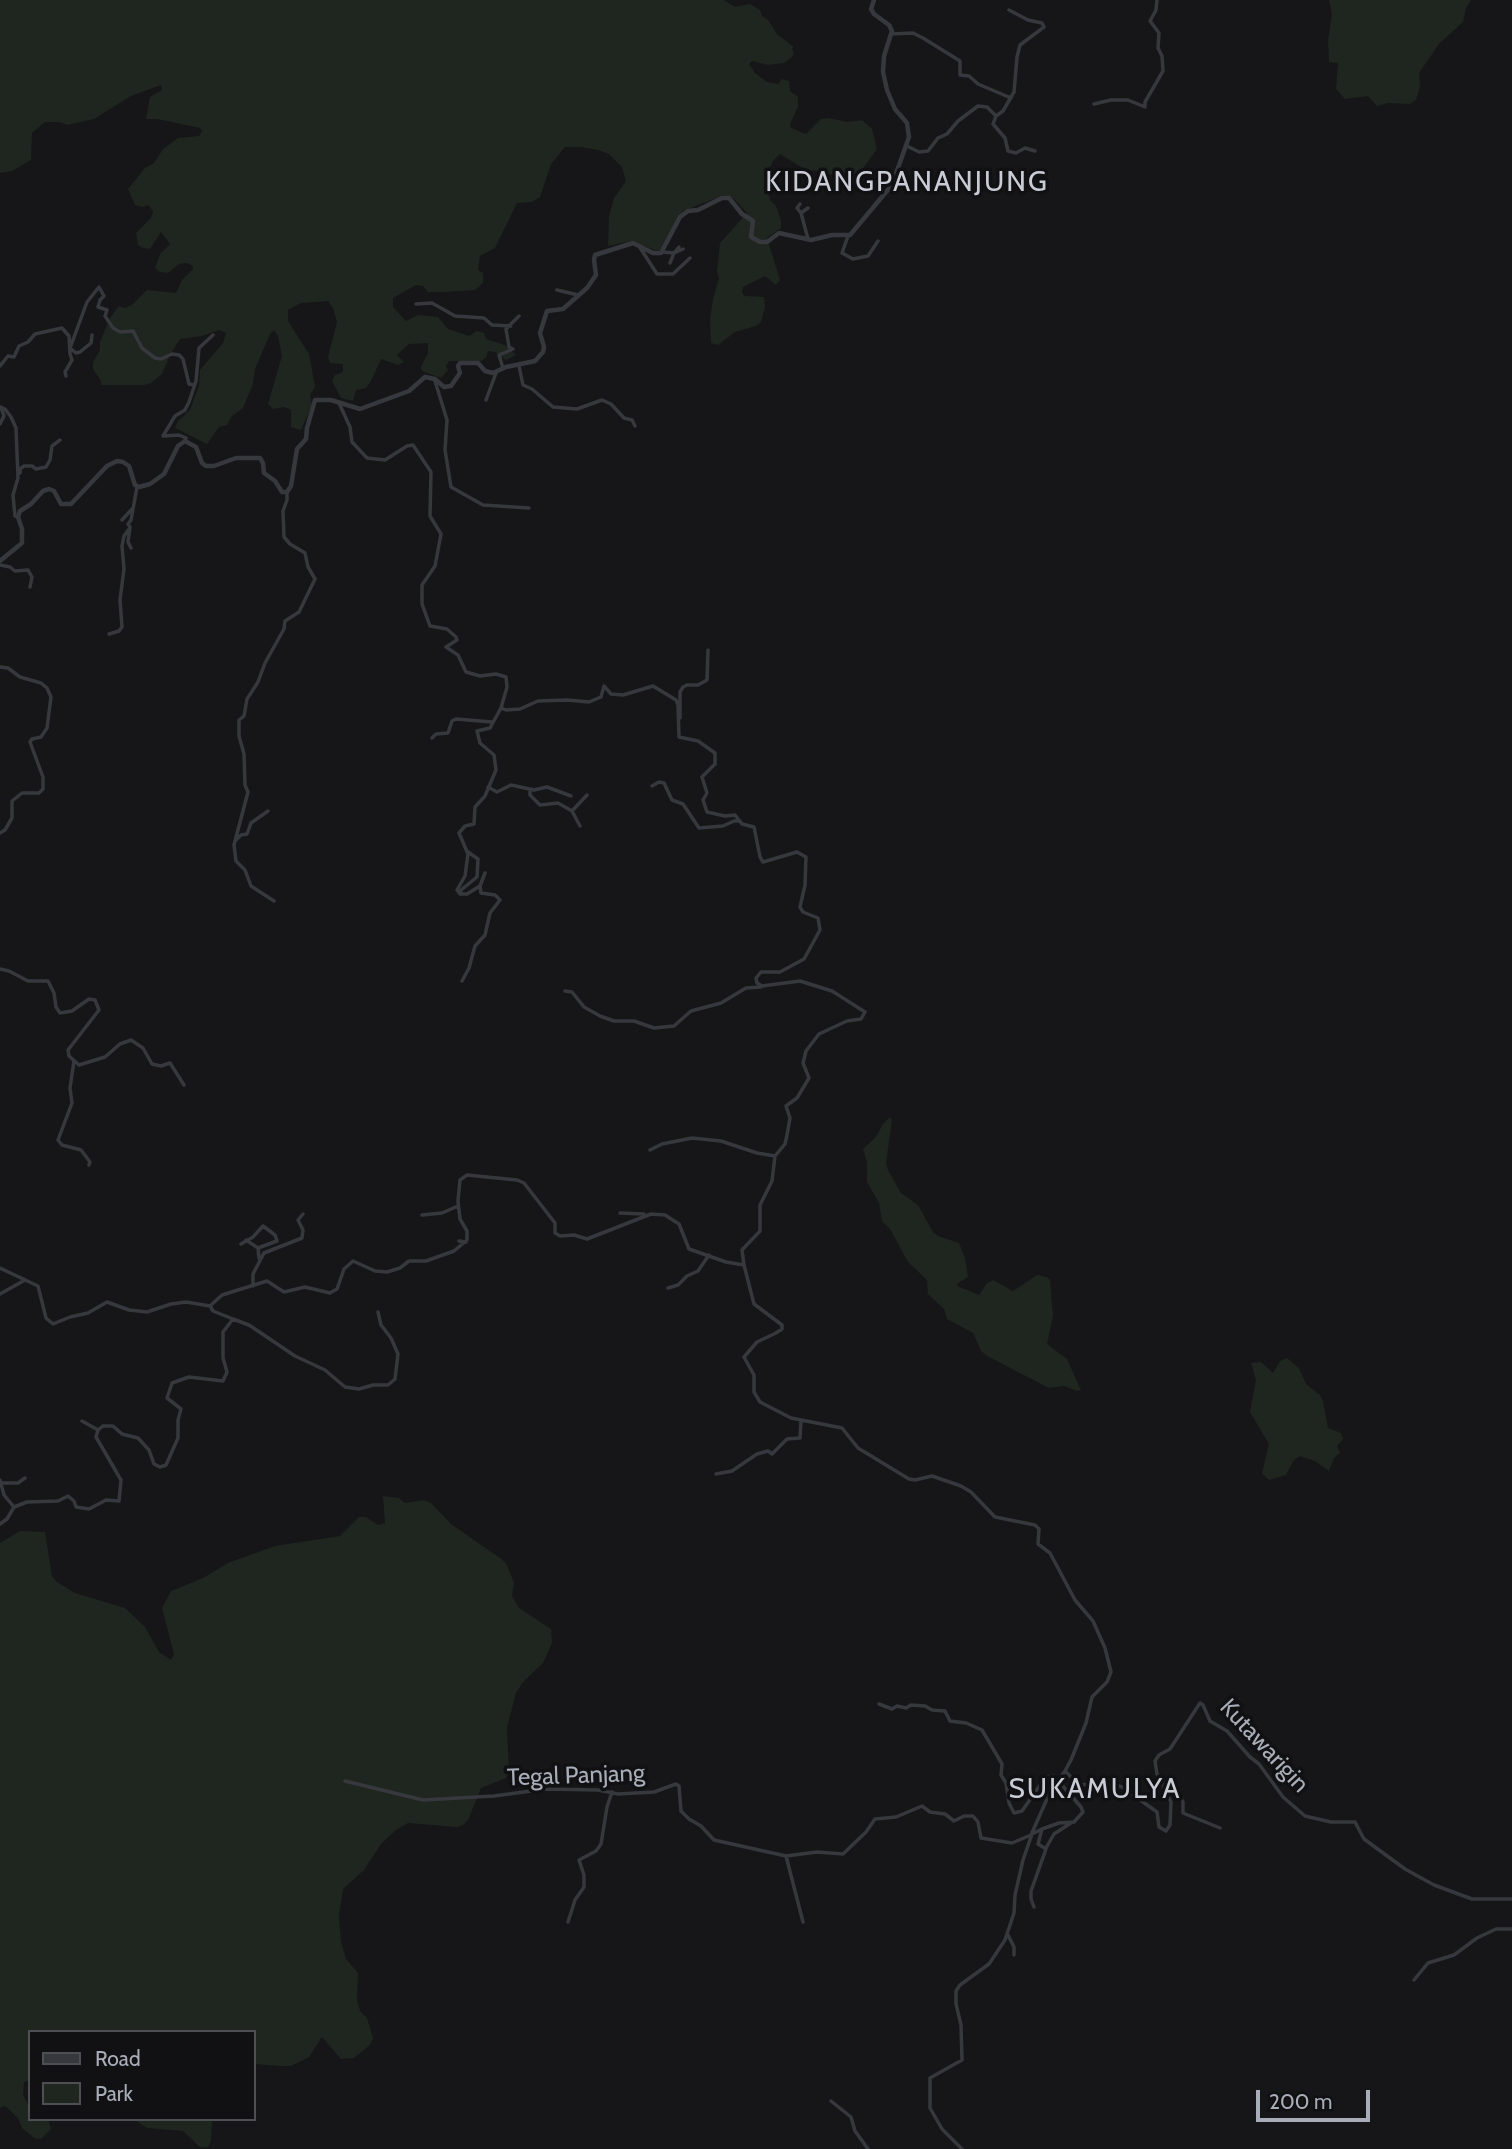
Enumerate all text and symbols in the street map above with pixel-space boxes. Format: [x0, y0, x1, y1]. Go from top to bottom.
district label: KIDANGPANANJUNG [767, 166, 1047, 200]
street label: Kutawarigin [1213, 1693, 1315, 1799]
street label: Tegal Panjang [507, 1759, 645, 1793]
district label: SUKAMULYA [1010, 1773, 1180, 1807]
legend [28, 2030, 256, 2121]
text: Road [95, 2046, 141, 2071]
scale bar [1260, 2076, 1374, 2120]
text: Park [95, 2081, 133, 2106]
text: 200 m [1269, 2089, 1332, 2114]

